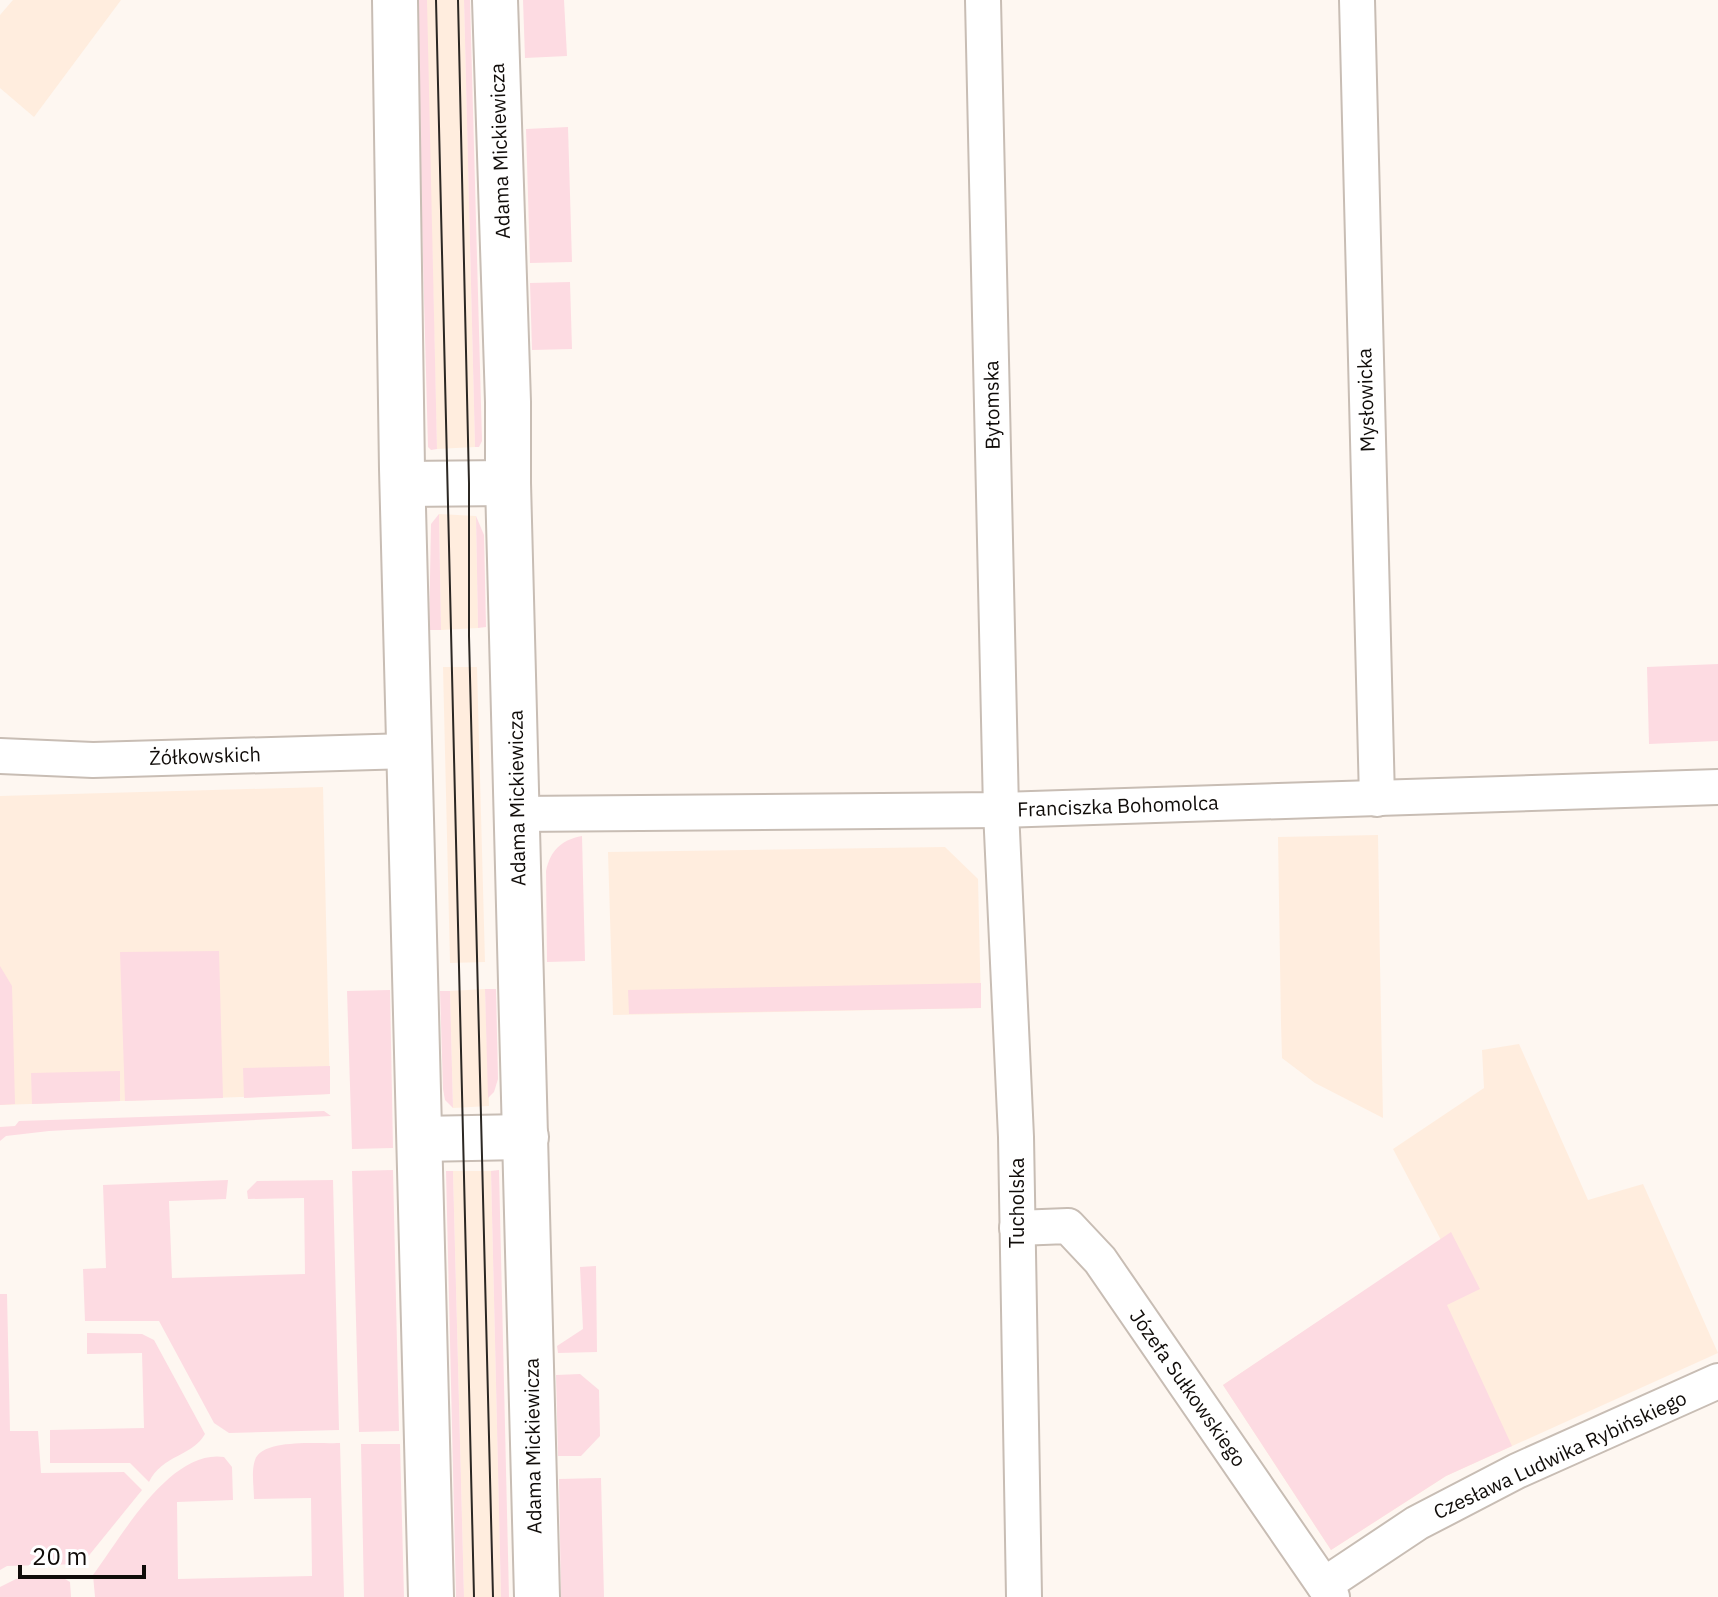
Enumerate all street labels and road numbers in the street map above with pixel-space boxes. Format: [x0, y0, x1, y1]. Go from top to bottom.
street label: Adama Mickiewicza [483, 62, 516, 239]
street label: Mysłowicka [1350, 347, 1381, 453]
street label: Bytomska [977, 360, 1006, 450]
street label: Adama Mickiewicza [501, 709, 532, 886]
street label: Żółkowskich [149, 740, 261, 771]
street label: Franciszka Bohomolca [1017, 788, 1219, 823]
street label: Tucholska [1003, 1157, 1030, 1248]
street label: Józefa Sułkowskiego [1124, 1304, 1253, 1472]
street label: Adama Mickiewicza [517, 1357, 548, 1534]
street label: Czesława Ludwika Rybińskiego [1429, 1384, 1691, 1525]

